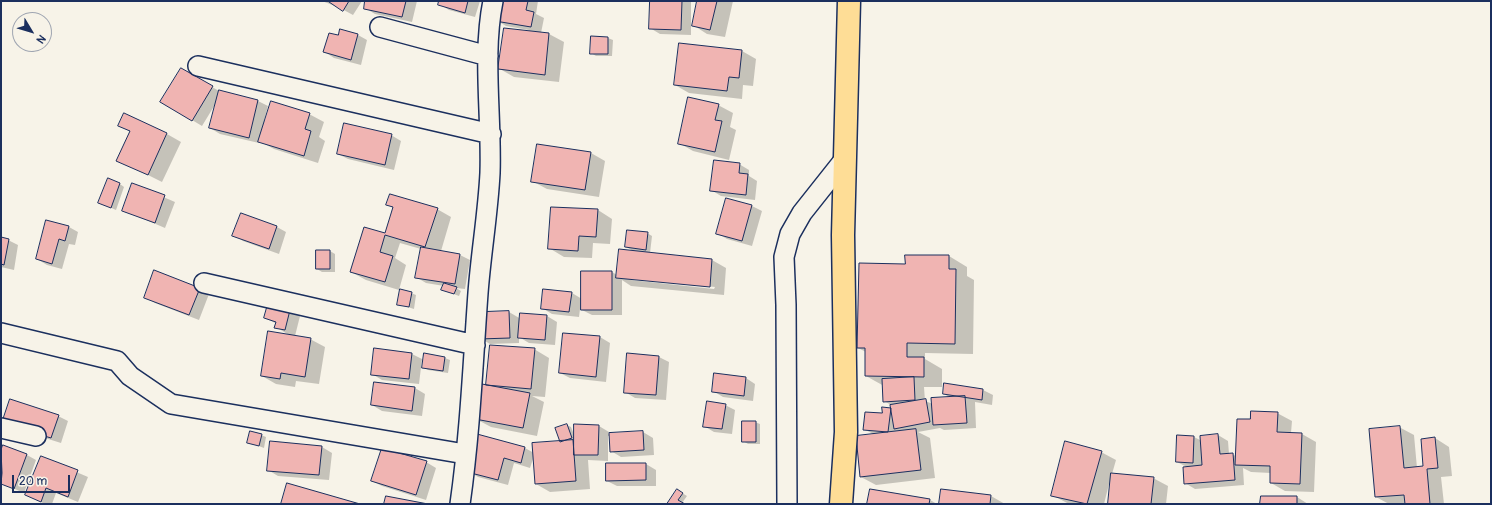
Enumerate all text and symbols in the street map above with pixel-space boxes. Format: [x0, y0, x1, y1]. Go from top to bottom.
north arrow [12, 12, 52, 52]
text: N [34, 32, 48, 46]
scale bar [14, 467, 72, 493]
text: 20 m [19, 474, 47, 489]

